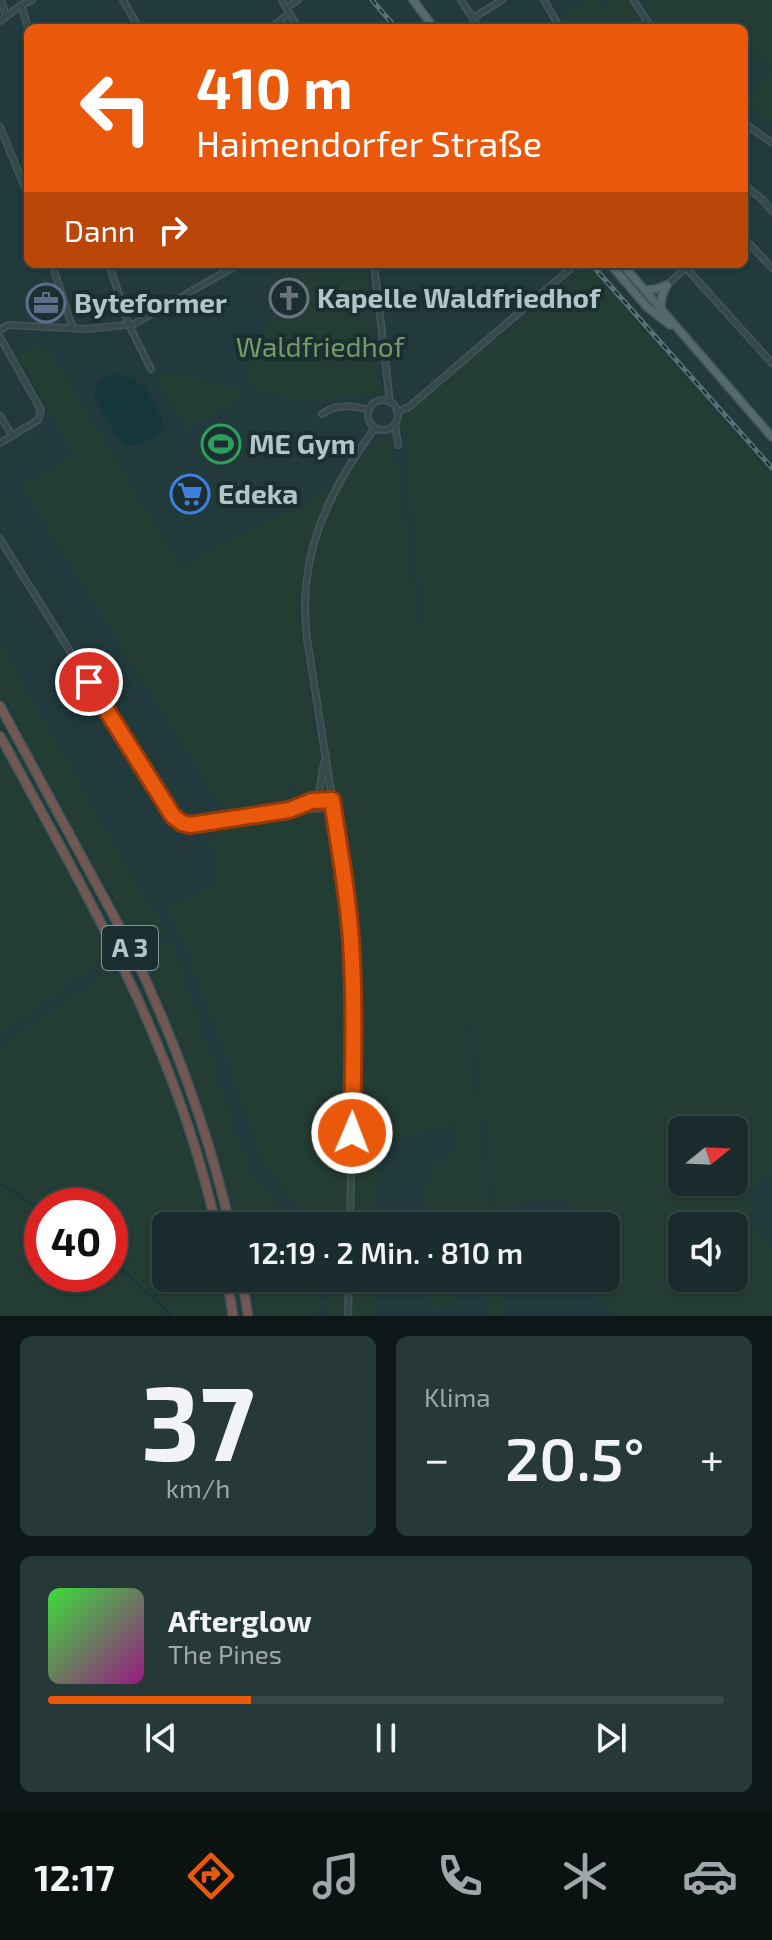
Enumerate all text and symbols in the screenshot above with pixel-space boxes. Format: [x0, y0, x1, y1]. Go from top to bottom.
text: 410 m [196, 53, 353, 120]
icon: left [64, 56, 168, 160]
text: Haimendorfer Straße [196, 121, 542, 164]
icon: right [151, 208, 195, 252]
text: Dann [64, 212, 135, 248]
church icon: Kapelle Waldfriedhof [268, 277, 310, 319]
place label: Kapelle Waldfriedhof [317, 280, 601, 314]
office icon: Byteformer [25, 282, 67, 324]
place label: Byteformer [74, 285, 227, 319]
park label: Waldfriedhof [236, 329, 406, 363]
sports icon: ME Gym [200, 423, 242, 465]
place label: ME Gym [249, 426, 356, 460]
supermarket icon: Edeka [169, 473, 211, 515]
place label: Edeka [218, 476, 298, 510]
pin [55, 648, 123, 716]
icon: arrive [67, 660, 111, 704]
road number: A 3 [102, 926, 158, 970]
position arrow [310, 1091, 394, 1175]
north arrow [668, 1116, 748, 1196]
map controls [668, 1116, 748, 1292]
speed limit sign: 40 [24, 1188, 128, 1292]
button: sound [668, 1212, 748, 1292]
text: 12:19 · 2 Min. · 810 m [249, 1234, 523, 1270]
text: 37 [141, 1357, 255, 1482]
text: Klima [424, 1381, 491, 1412]
text: 20.5° [505, 1421, 645, 1493]
text: − [424, 1431, 450, 1484]
text: + [700, 1431, 724, 1484]
text: km/h [166, 1472, 230, 1503]
text: Afterglow [168, 1602, 312, 1638]
text: The Pines [168, 1638, 282, 1669]
icon: previous [139, 1716, 183, 1760]
icon: pause [364, 1716, 408, 1760]
icon: next [589, 1716, 633, 1760]
icon: directions [183, 1848, 239, 1904]
icon: music [308, 1848, 364, 1904]
icon: phone [432, 1848, 488, 1904]
icon: climate [557, 1848, 613, 1904]
icon: car [682, 1848, 738, 1904]
text: 12:17 [34, 1855, 115, 1898]

